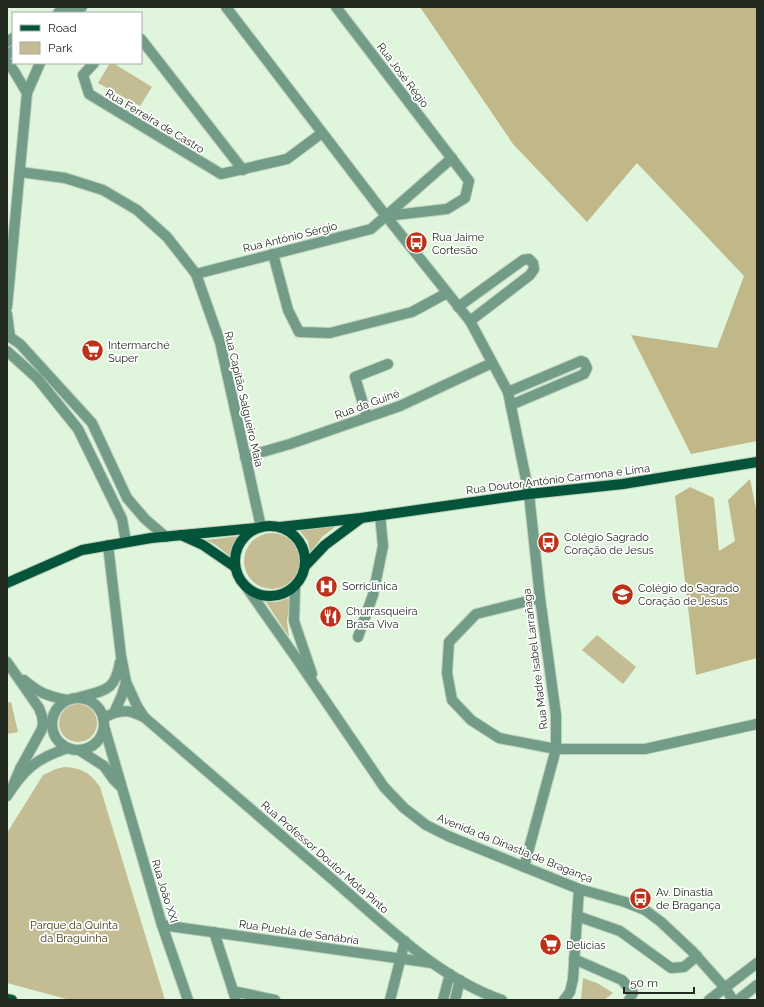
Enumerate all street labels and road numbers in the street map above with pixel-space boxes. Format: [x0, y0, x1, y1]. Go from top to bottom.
street label: Rua José Régio [374, 40, 431, 111]
street label: Rua Ferreira de Castro [103, 87, 207, 156]
street label: Rua António Sérgio [242, 219, 339, 255]
street label: Rua Capitão Salgueiro Maia [222, 330, 265, 468]
street label: Rua da Guiné [333, 387, 402, 422]
street label: Rua Doutor António Carmona e Lima [465, 462, 651, 497]
street label: Rua Madre Isabel Larrañaga [520, 588, 551, 730]
street label: Rua Professor Doutor Mota Pinto [258, 798, 391, 917]
street label: Avenida da Dinastia de Bragança [435, 811, 595, 886]
street label: Rua João XXI [149, 858, 180, 924]
street label: Rua Puebla de Sanábria [238, 918, 360, 947]

